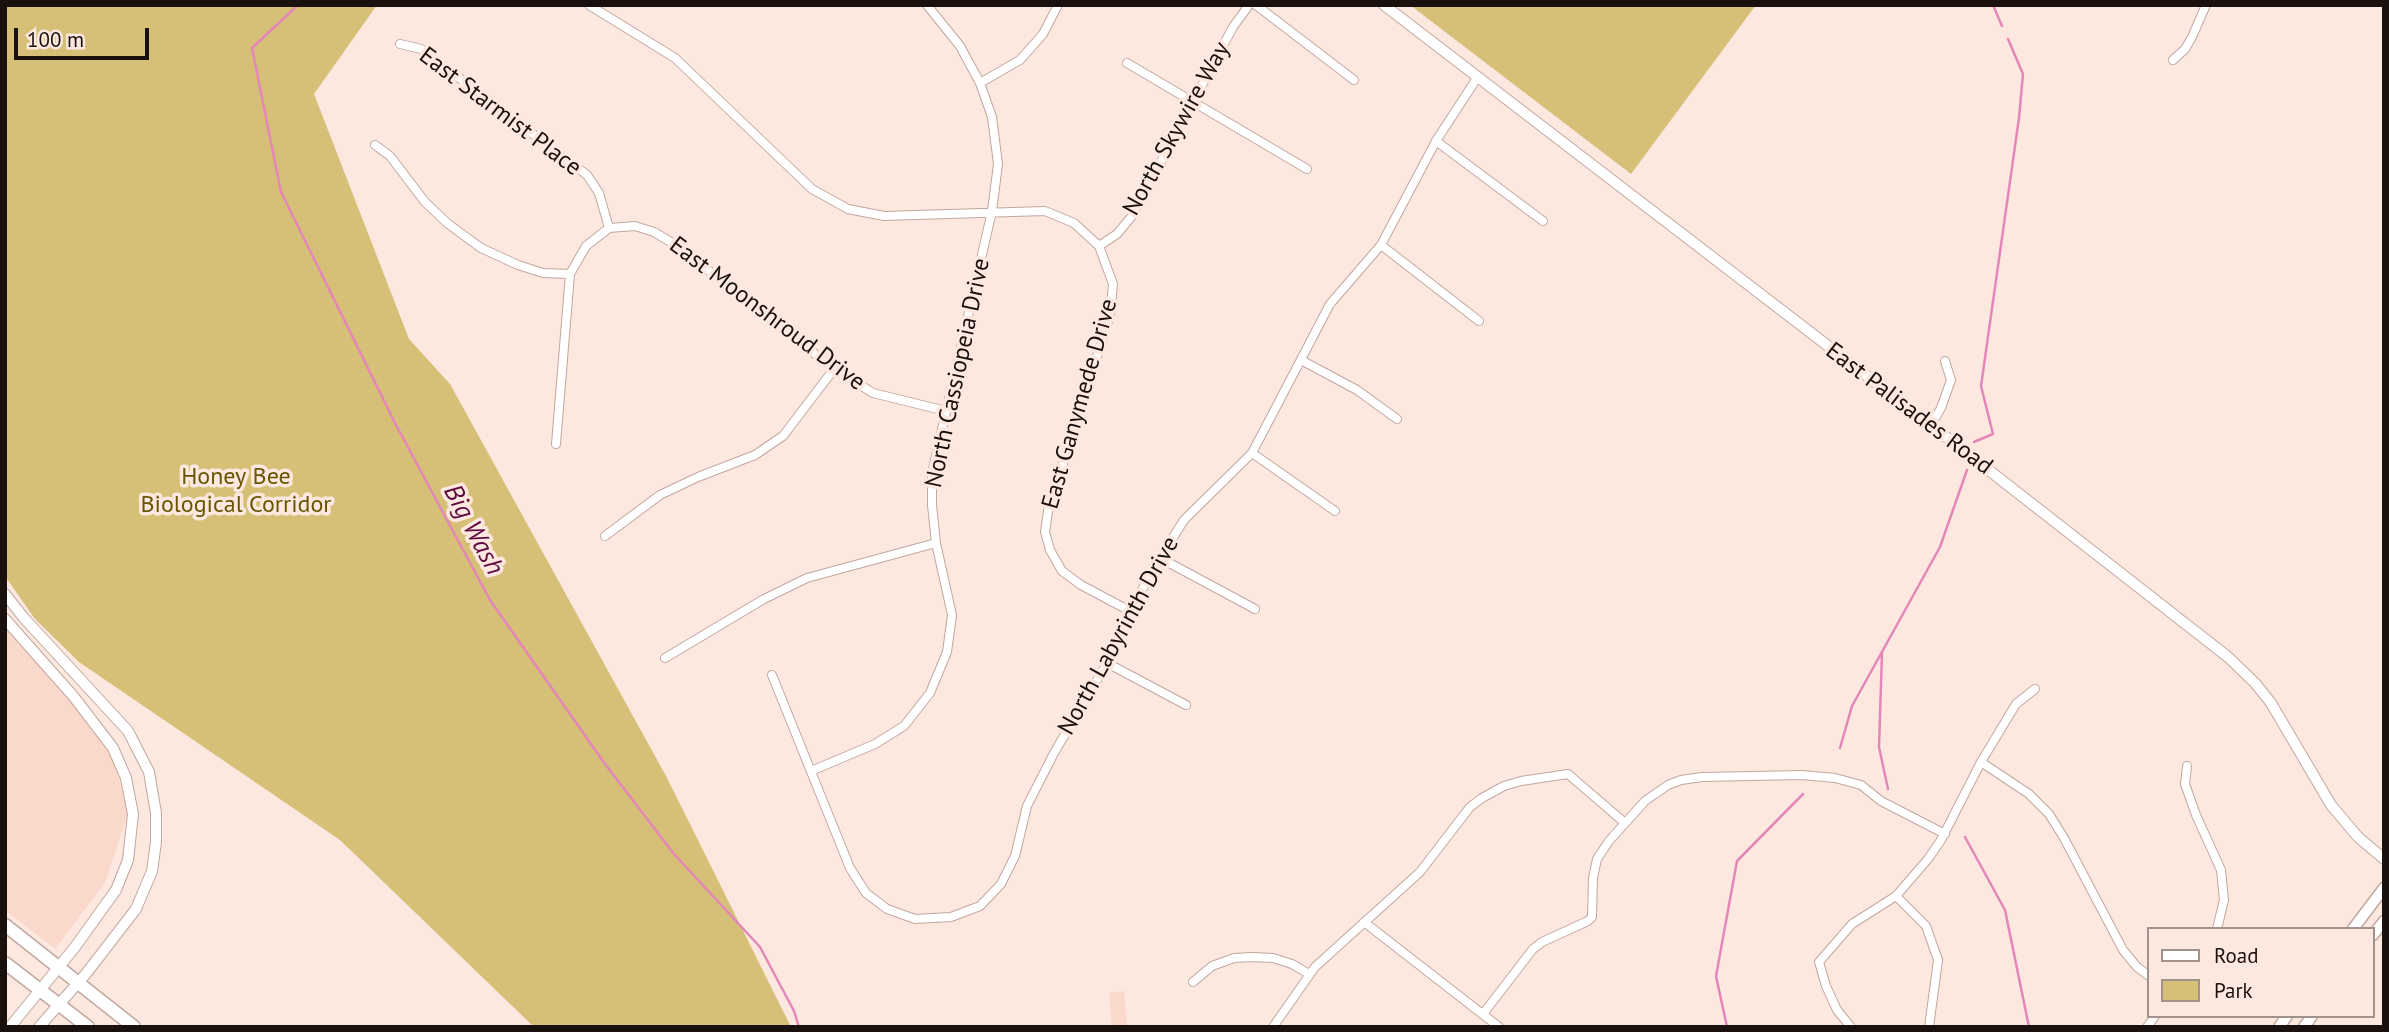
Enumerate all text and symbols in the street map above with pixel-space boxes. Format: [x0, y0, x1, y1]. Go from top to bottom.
scale bar [18, 14, 152, 58]
text: 100 m [27, 26, 84, 53]
street label: North Skywire Way [1117, 37, 1237, 221]
street label: East Starmist Place [413, 42, 587, 182]
street label: East Moonshroud Drive [663, 231, 871, 397]
street label: North Cassiopeia Drive [920, 256, 996, 490]
street label: East Ganymede Drive [1036, 296, 1124, 512]
street label: East Palisades Road [1820, 337, 1998, 481]
park label: Honey Bee Biological Corridor [140, 463, 332, 519]
water label: Big Wash [436, 480, 510, 580]
street label: North Labyrinth Drive [1052, 532, 1186, 740]
legend [2148, 927, 2375, 1018]
text: Road [2214, 942, 2258, 969]
text: Park [2214, 977, 2253, 1004]

